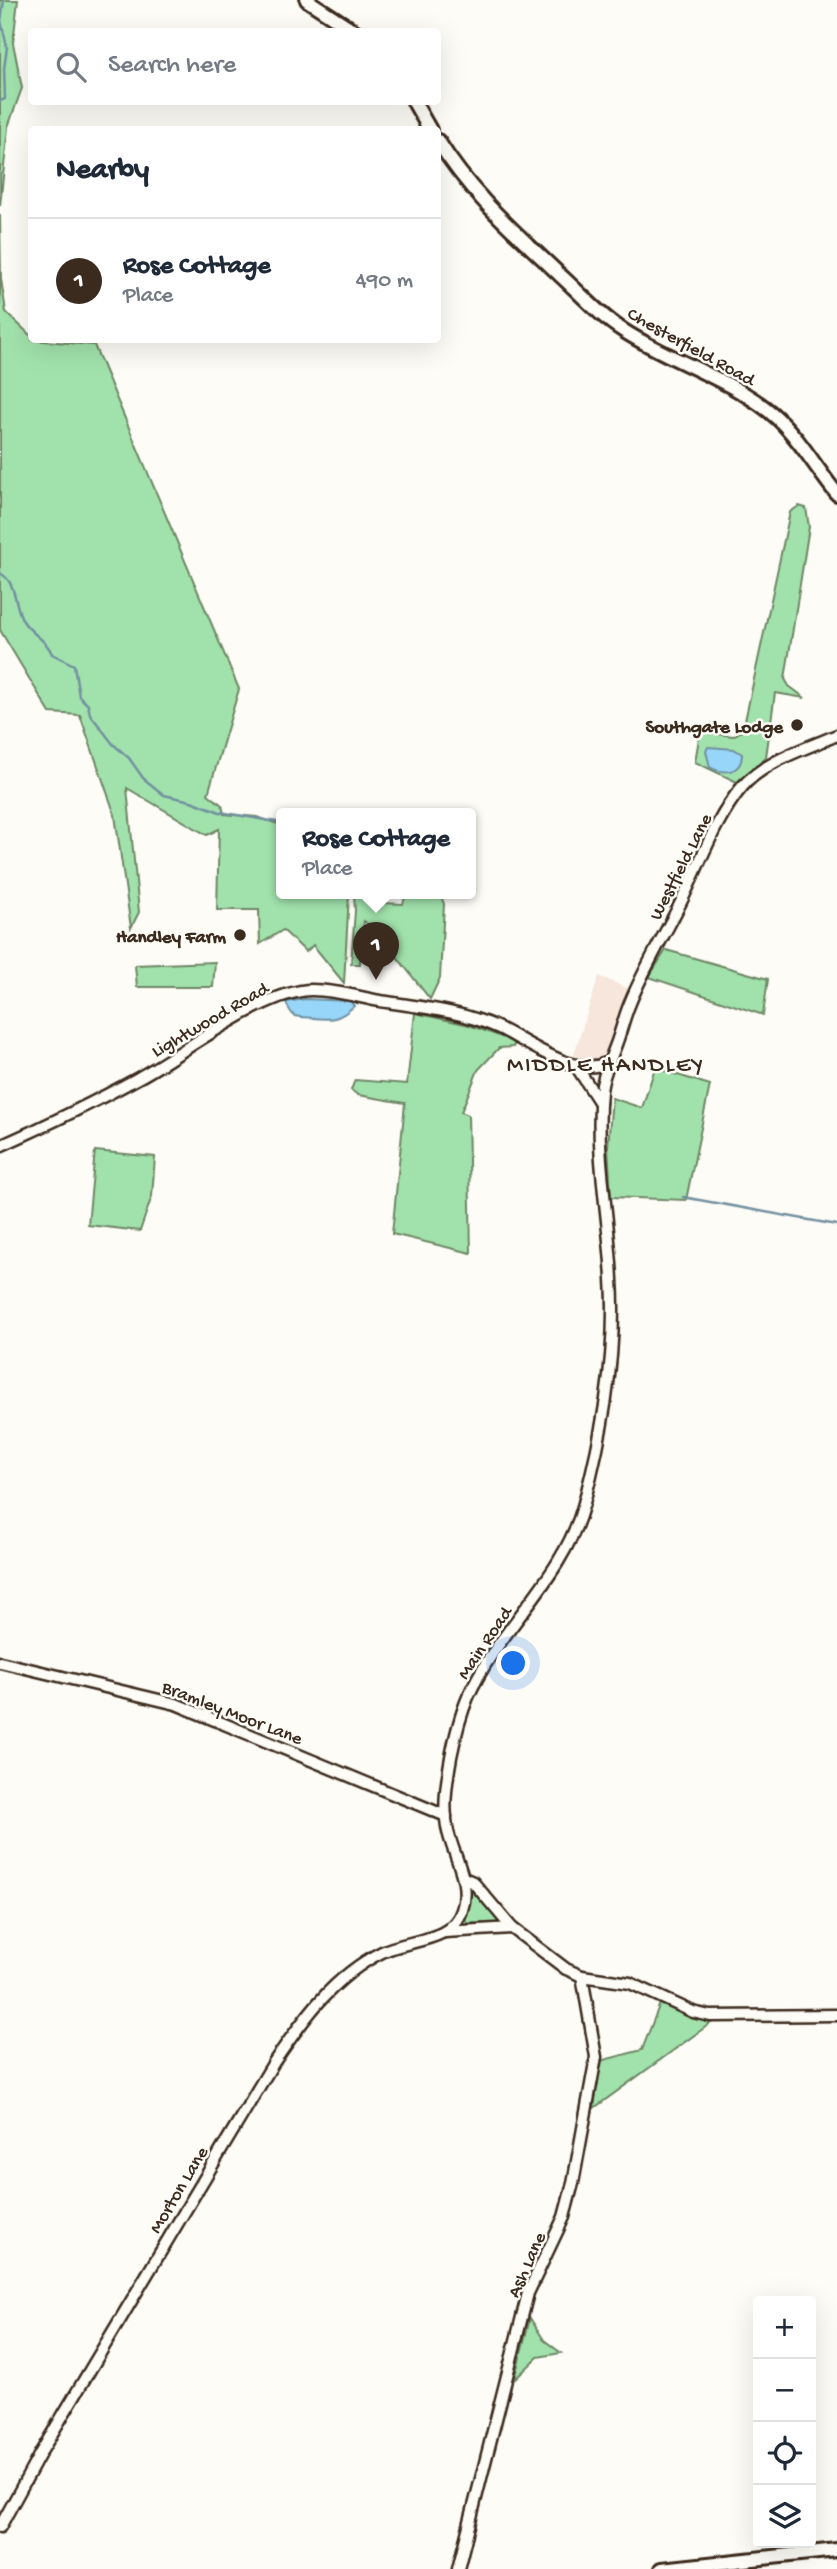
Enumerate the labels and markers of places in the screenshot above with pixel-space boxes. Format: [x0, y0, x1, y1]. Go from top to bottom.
place label: Southgate Lodge [645, 717, 784, 740]
marker: Southgate Lodge [789, 717, 805, 733]
pin: 1 [353, 922, 399, 980]
place label: Handley Farm [116, 927, 227, 950]
marker: Handley Farm [232, 927, 248, 943]

